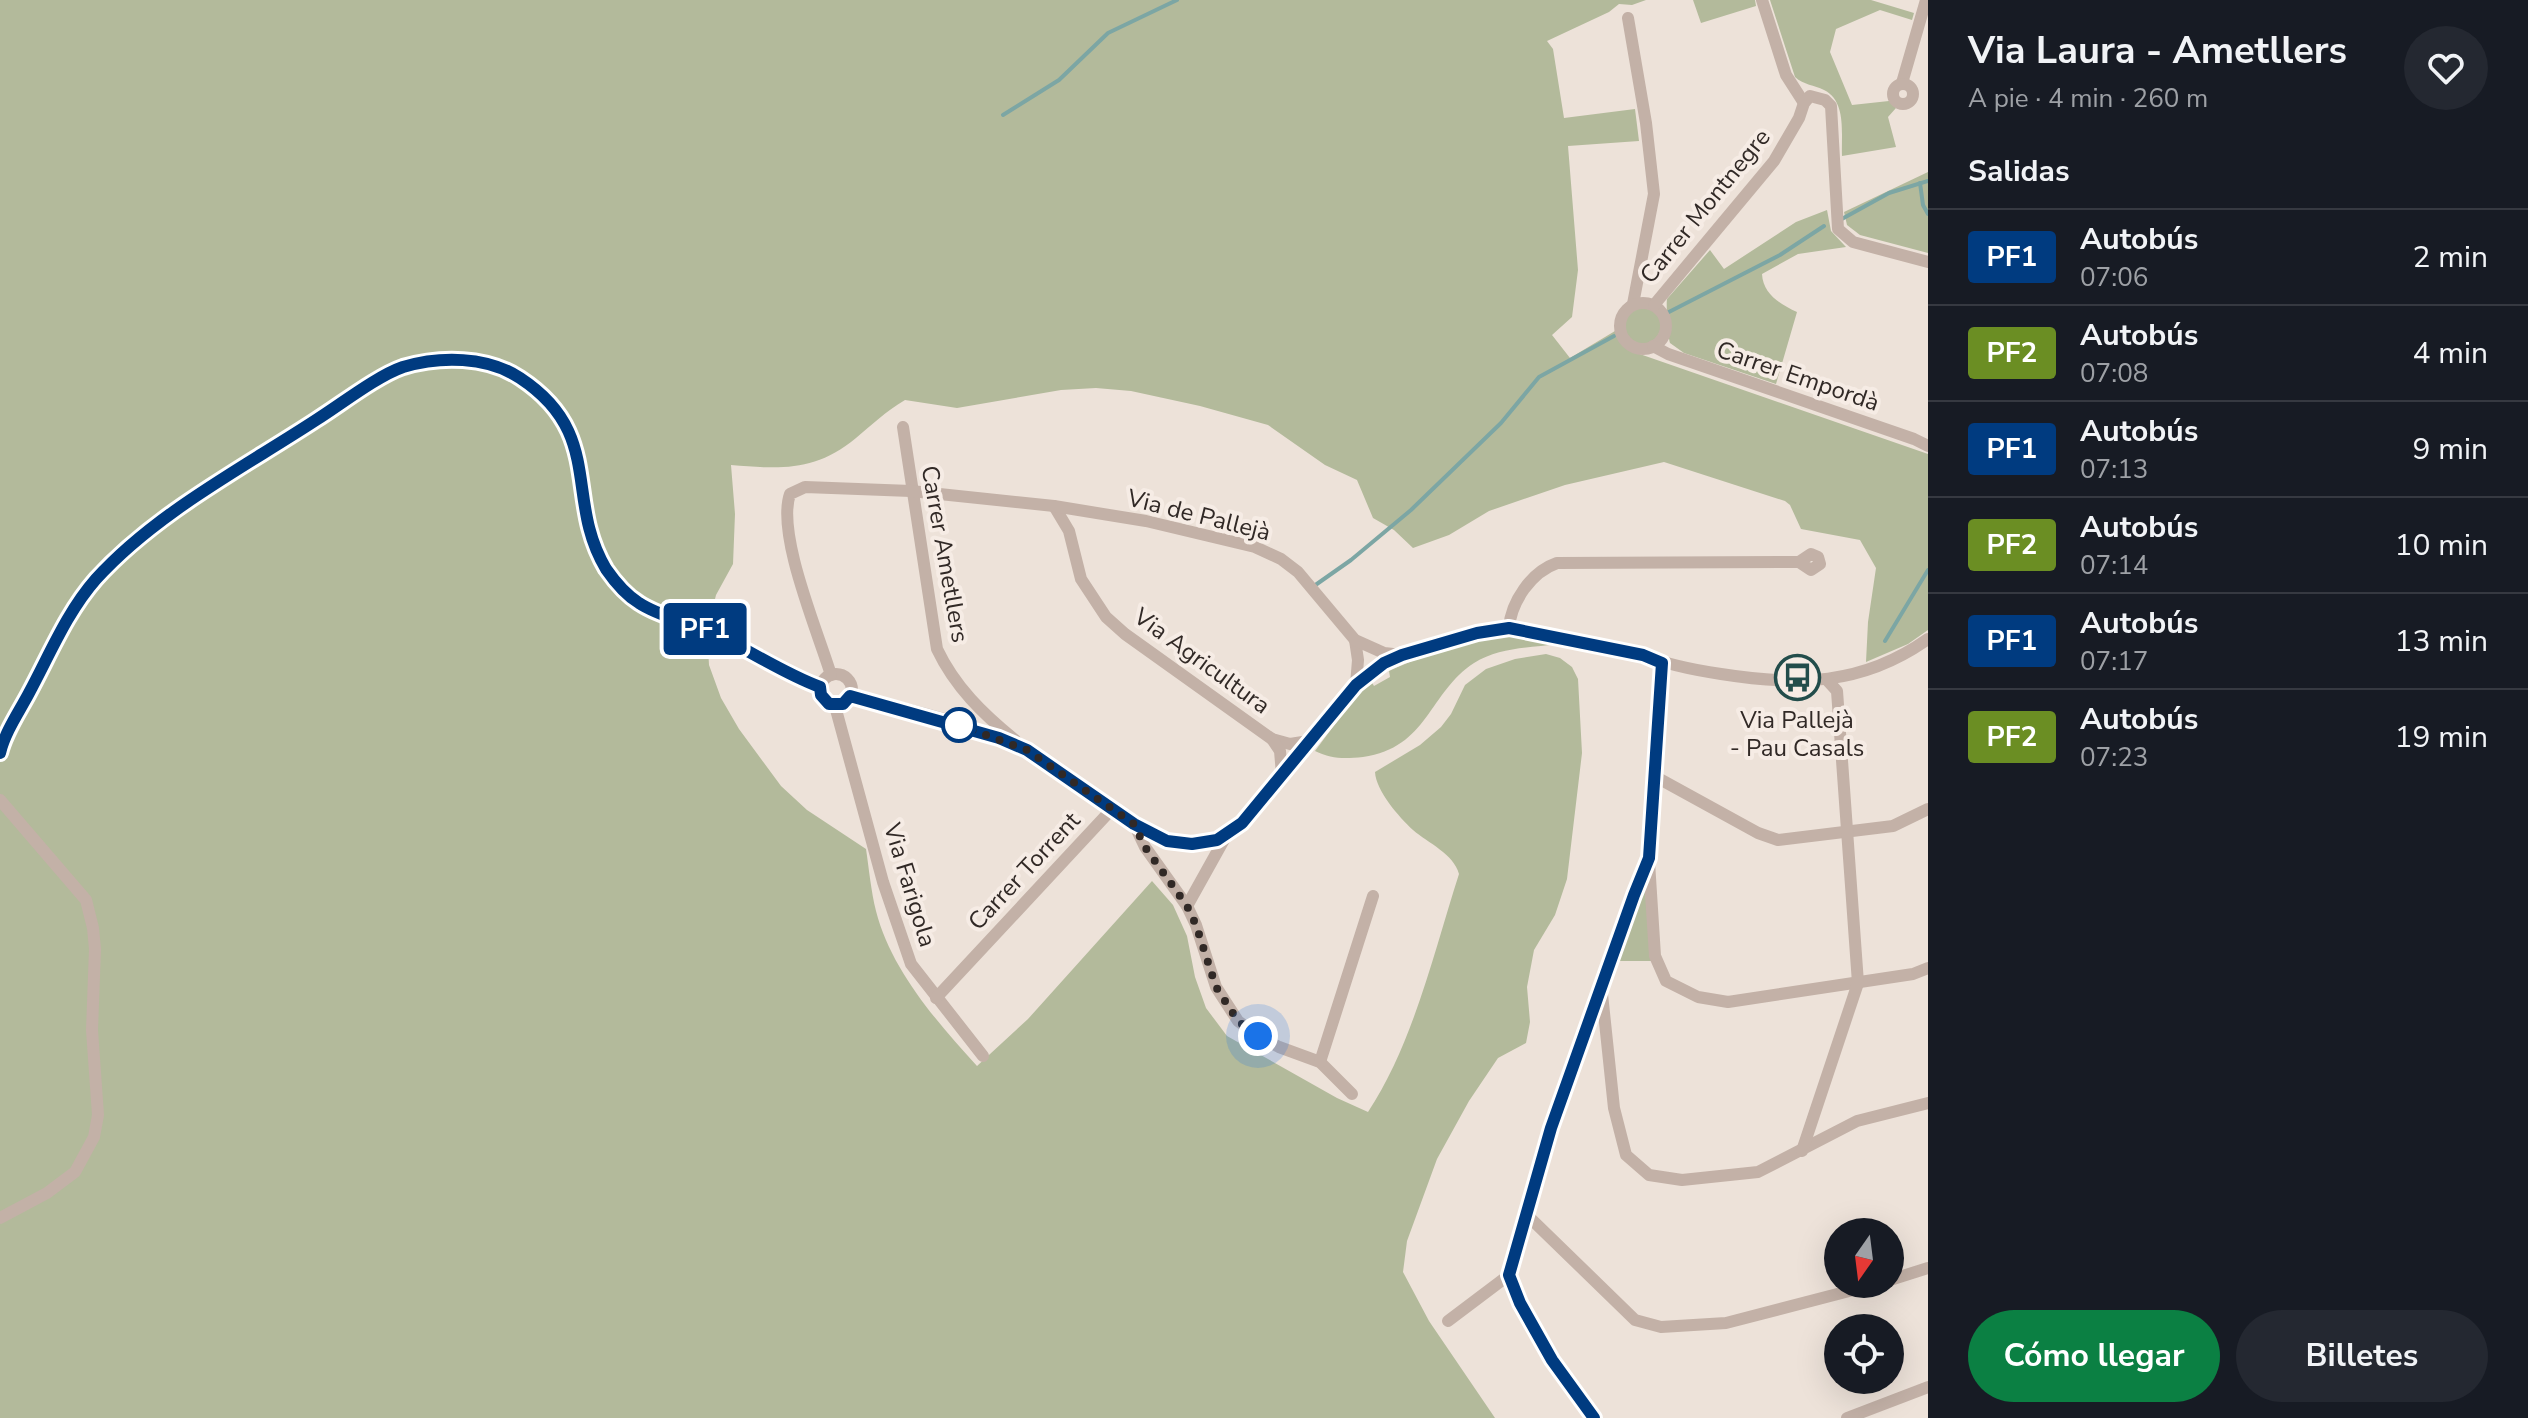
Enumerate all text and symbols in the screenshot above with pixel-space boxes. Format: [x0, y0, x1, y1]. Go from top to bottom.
text: Via Laura - Ametllers [1968, 25, 2347, 76]
button: heart [2404, 26, 2488, 110]
text: A pie · 4 min · 260 m [1968, 81, 2208, 116]
street label: Carrer Montnegre [1633, 122, 1777, 290]
text: Salidas [1968, 151, 2070, 192]
text: Autobús [2080, 219, 2198, 260]
text: 2 min [2413, 237, 2488, 278]
text: PF1 [1987, 238, 2037, 276]
text: 07:06 [2080, 260, 2148, 295]
text: Autobús [2080, 315, 2198, 356]
street label: Carrer Empordà [1712, 333, 1884, 419]
text: 4 min [2413, 333, 2488, 374]
text: PF2 [1987, 334, 2037, 372]
text: 07:08 [2080, 356, 2148, 391]
text: Autobús [2080, 411, 2198, 452]
text: 9 min [2413, 429, 2488, 470]
text: PF1 [1987, 430, 2037, 468]
text: 07:13 [2080, 452, 2148, 487]
street label: Carrer Ametllers [914, 463, 976, 645]
street label: Via de Pallejà [1123, 482, 1274, 548]
text: Autobús [2080, 507, 2198, 548]
text: 10 min [2395, 525, 2488, 566]
text: PF2 [1987, 526, 2037, 564]
text: 07:14 [2080, 548, 2148, 583]
street label: Via Agricultura [1127, 600, 1277, 721]
line badge: PF1 [659, 603, 751, 655]
text: Autobús [2080, 603, 2198, 644]
text: PF1 [680, 610, 730, 648]
text: 13 min [2395, 621, 2488, 662]
text: PF1 [1987, 622, 2037, 660]
text: 07:17 [2080, 644, 2148, 679]
bus stop icon: Via Pallejà - Pau Casals [1773, 654, 1821, 702]
text: Autobús [2080, 699, 2198, 740]
place label: Via Pallejà - Pau Casals [1730, 704, 1864, 764]
unlabelled marker [942, 708, 976, 742]
text: 19 min [2395, 717, 2488, 758]
text: PF2 [1987, 718, 2037, 756]
text: 07:23 [2080, 740, 2148, 775]
street label: Carrer Torrent [961, 804, 1088, 937]
street label: Via Farigola [876, 818, 944, 951]
your location [1238, 1016, 1278, 1056]
north arrow [1824, 1218, 1904, 1298]
map controls [1824, 1218, 1904, 1394]
button: Cómo llegar [1968, 1310, 2220, 1402]
button: Billetes [2236, 1310, 2488, 1402]
button: locate [1824, 1314, 1904, 1394]

